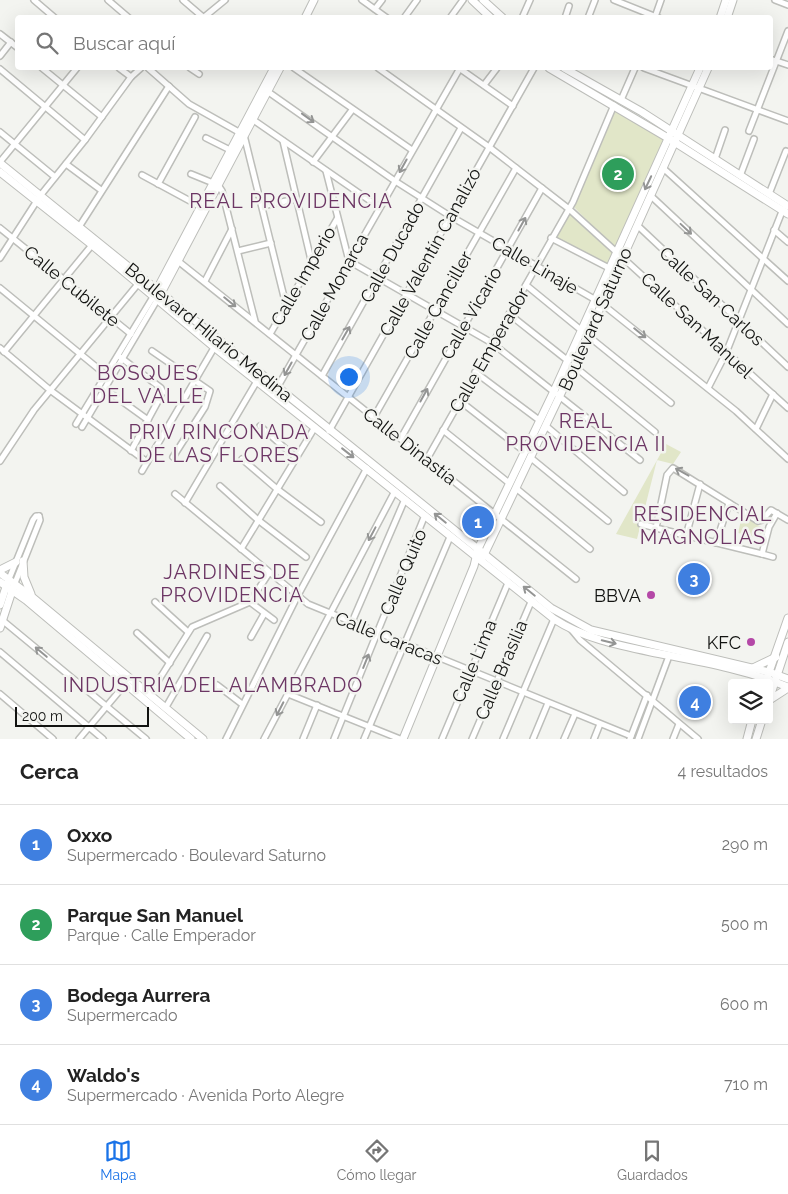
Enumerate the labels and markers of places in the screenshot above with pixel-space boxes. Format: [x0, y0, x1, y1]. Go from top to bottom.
pin: 2 [602, 155, 634, 193]
pin: 1 [462, 503, 494, 541]
pin: 3 [678, 560, 710, 598]
place label: BBVA [594, 585, 641, 606]
marker: BBVA [645, 589, 657, 601]
place label: KFC [707, 632, 741, 653]
marker: KFC [745, 636, 757, 648]
pin: 4 [679, 683, 711, 721]

